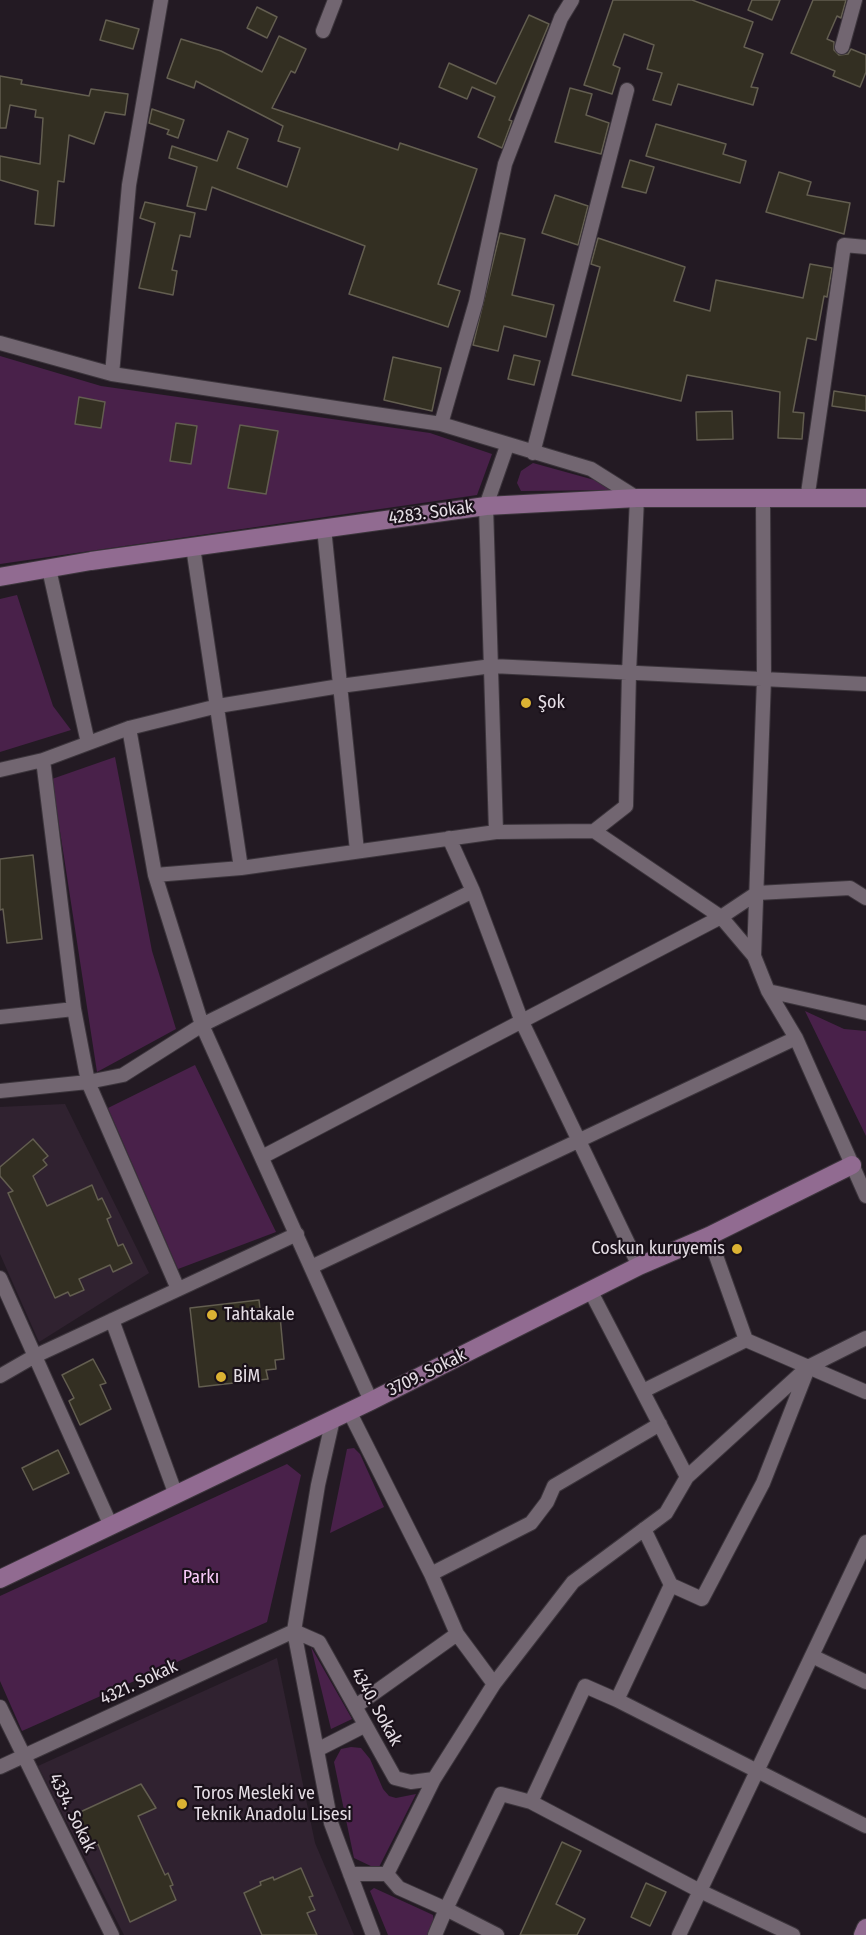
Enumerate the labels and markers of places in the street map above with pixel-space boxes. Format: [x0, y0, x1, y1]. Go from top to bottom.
place label: Şok [538, 692, 565, 714]
marker: Şok [519, 696, 533, 710]
place label: Coskun kuruyemis [591, 1238, 725, 1260]
marker: Coskun kuruyemis [730, 1242, 744, 1256]
place label: Tahtakale [224, 1304, 295, 1326]
marker: Tahtakale [205, 1308, 219, 1322]
place label: BİM [233, 1366, 260, 1388]
marker: BİM [214, 1370, 228, 1384]
place label: Toros Mesleki ve Teknik Anadolu Lisesi [194, 1783, 352, 1826]
marker: Toros Mesleki ve Teknik Anadolu Lisesi [175, 1797, 189, 1811]

